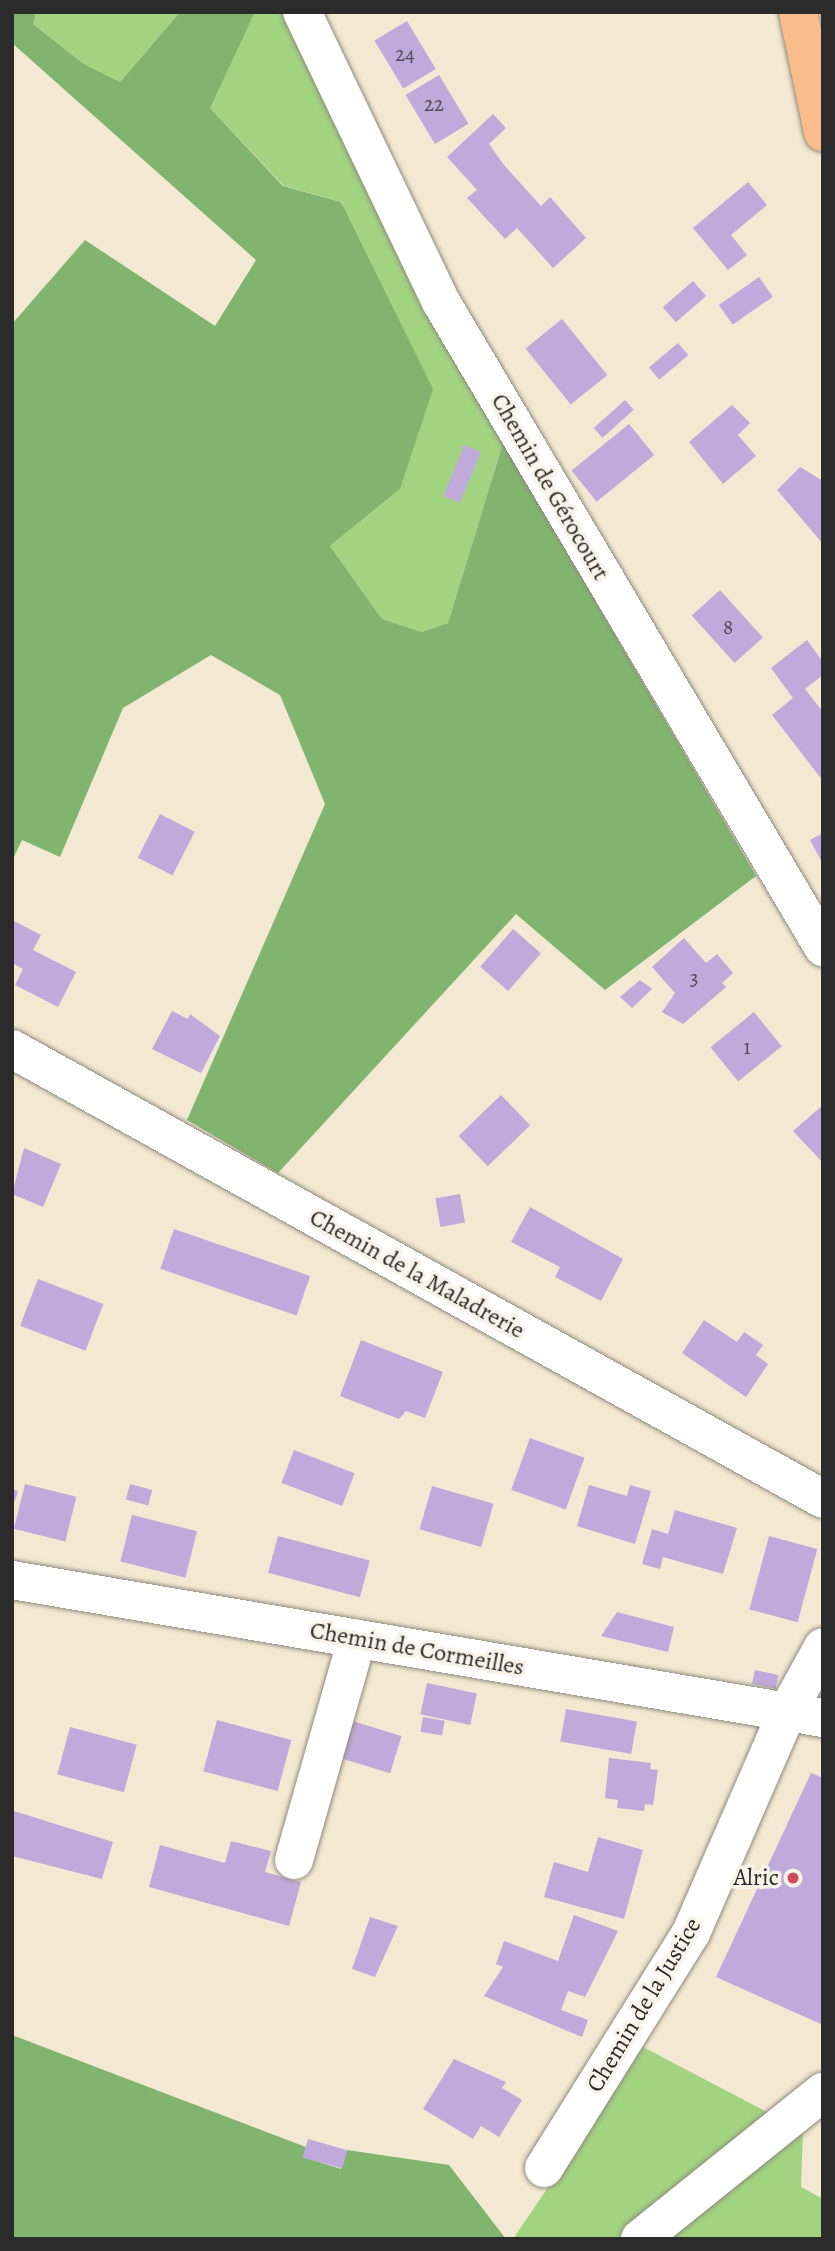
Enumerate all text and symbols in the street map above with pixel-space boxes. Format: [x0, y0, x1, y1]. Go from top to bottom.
house number: 24 [395, 41, 415, 67]
house number: 22 [424, 91, 444, 117]
street label: Chemin de Gérocourt [485, 389, 615, 585]
house number: 8 [723, 614, 733, 640]
house number: 3 [690, 965, 698, 991]
house number: 1 [743, 1034, 751, 1060]
street label: Chemin de la Maladrerie [305, 1203, 529, 1345]
street label: Chemin de Cormeilles [308, 1616, 526, 1682]
place label: Alric [733, 1864, 779, 1892]
marker: Alric [785, 1870, 801, 1886]
street label: Chemin de la Justice [581, 1913, 707, 2097]

